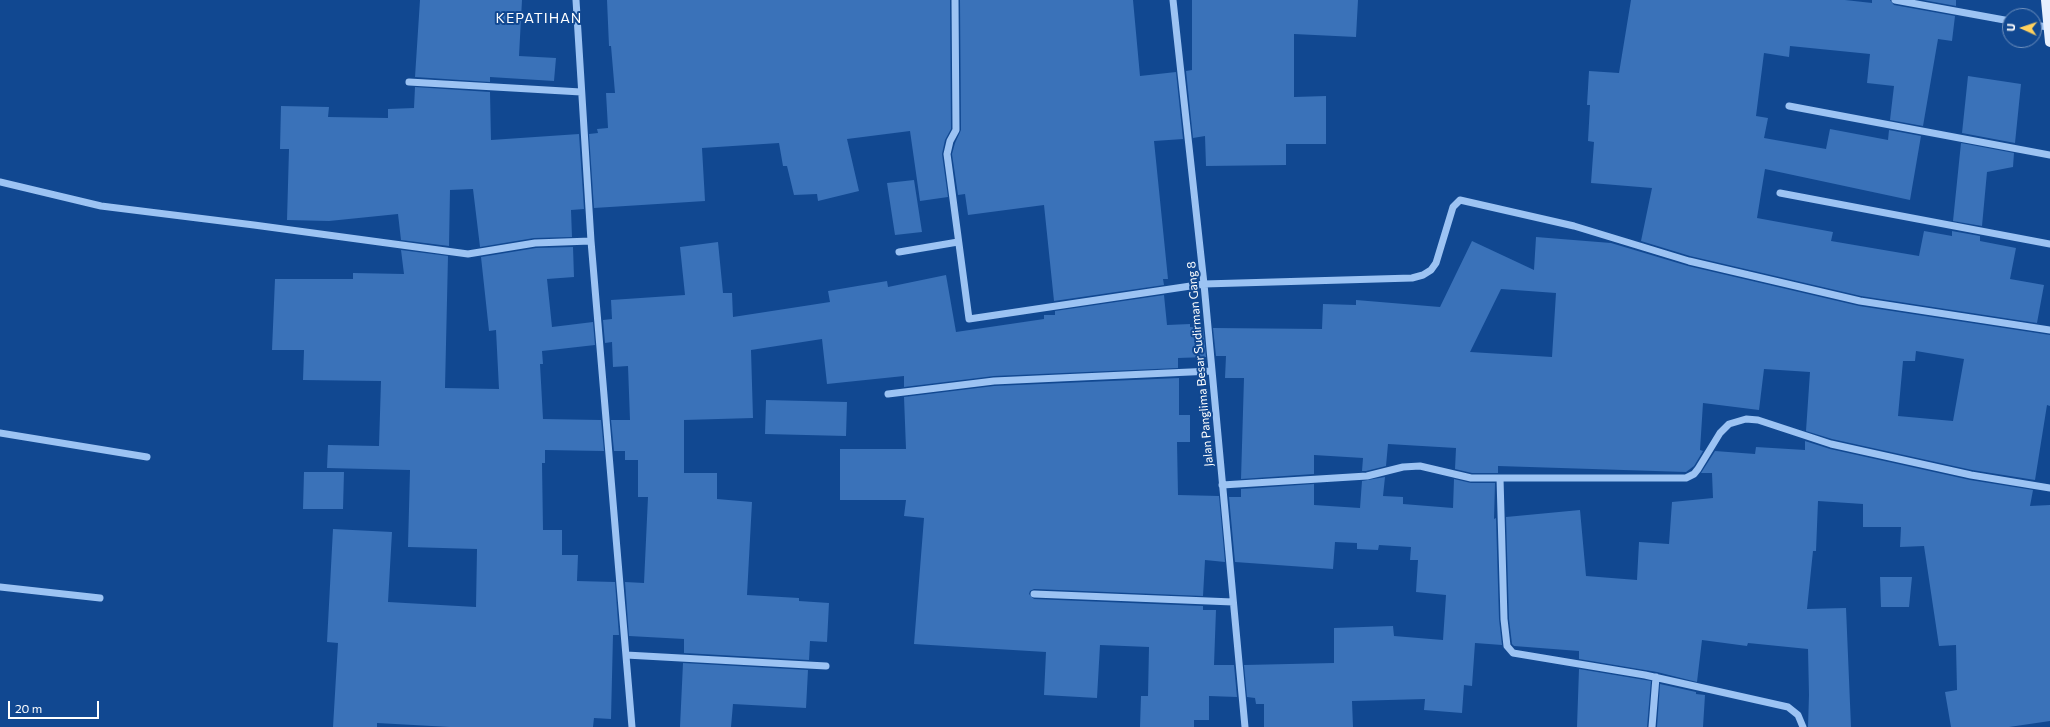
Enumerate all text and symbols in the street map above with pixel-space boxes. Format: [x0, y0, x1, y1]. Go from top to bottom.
north arrow [2002, 8, 2042, 48]
district label: KEPATIHAN [496, 10, 582, 26]
text: U [2004, 23, 2017, 32]
street label: Jalan Panglima Besar Sudirman Gang 8 [1184, 261, 1216, 467]
scale bar [10, 693, 101, 719]
text: 20 m [15, 701, 42, 715]

